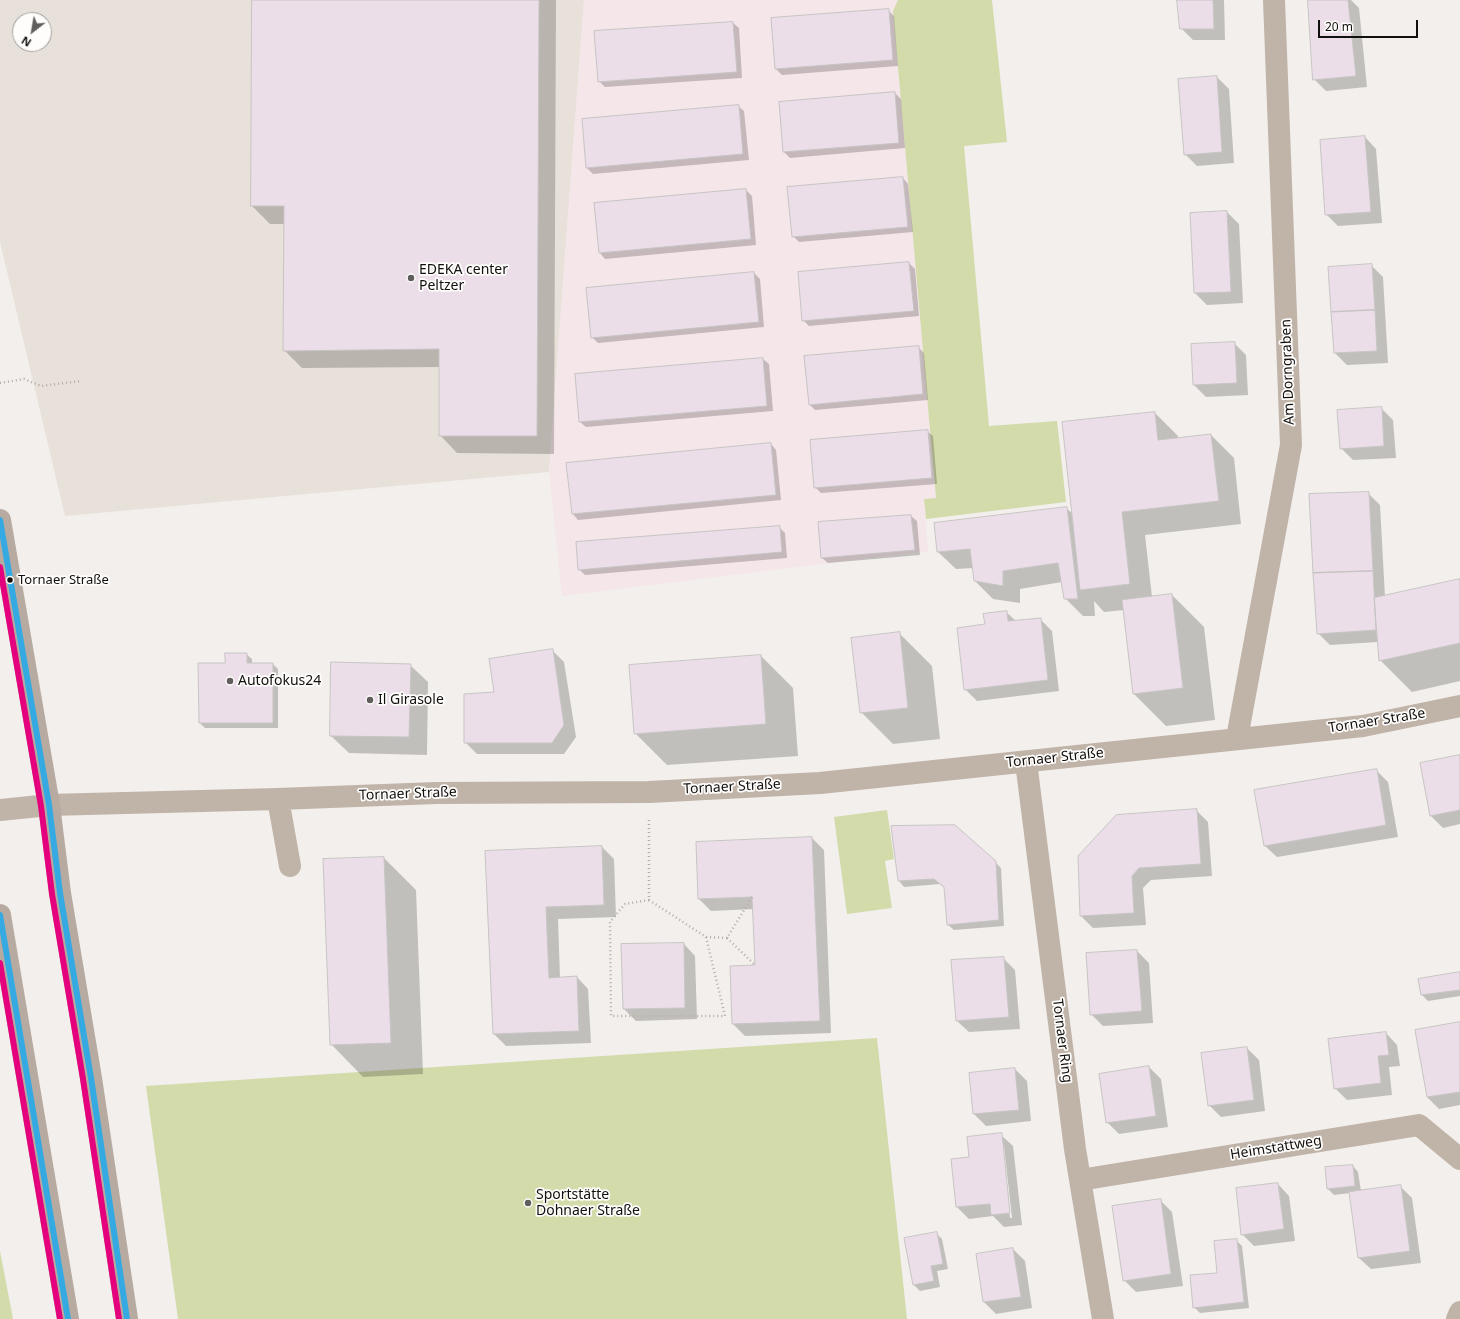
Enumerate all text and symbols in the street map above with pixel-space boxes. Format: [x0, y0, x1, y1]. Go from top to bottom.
north arrow [12, 12, 52, 52]
scale bar [1320, 12, 1420, 38]
text: 20 m [1325, 18, 1353, 35]
text: N [18, 33, 34, 51]
place label: EDEKA center Peltzer [419, 262, 508, 294]
marker: EDEKA center Peltzer [406, 273, 416, 283]
street label: Am Dorngraben [1278, 319, 1298, 425]
place label: Tornaer Straße [18, 572, 109, 588]
marker: Tornaer Straße [5, 575, 15, 585]
place label: Autofokus24 [238, 673, 321, 689]
marker: Autofokus24 [225, 676, 235, 686]
place label: Il Girasole [378, 692, 444, 708]
marker: Il Girasole [365, 695, 375, 705]
street label: Tornaer Straße [1327, 705, 1427, 737]
street label: Tornaer Straße [1006, 745, 1104, 771]
street label: Tornaer Straße [683, 776, 781, 798]
street label: Tornaer Straße [359, 784, 457, 804]
street label: Tornaer Ring [1049, 998, 1075, 1084]
street label: Heimstattweg [1229, 1132, 1323, 1164]
place label: Sportstätte Dohnaer Straße [536, 1187, 640, 1220]
marker: Sportstätte Dohnaer Straße [523, 1198, 533, 1208]

